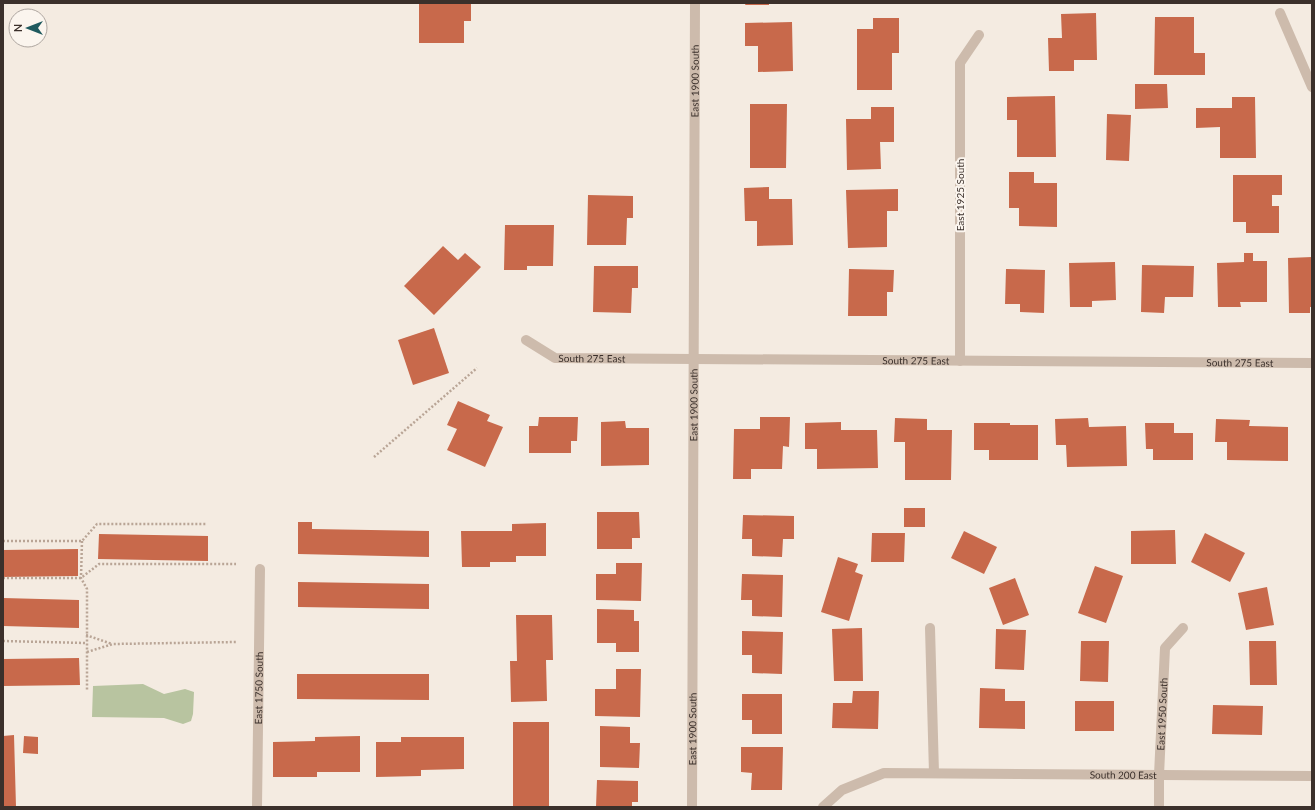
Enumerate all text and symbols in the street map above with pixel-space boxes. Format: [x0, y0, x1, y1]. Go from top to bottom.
north arrow [8, 8, 48, 48]
text: N [11, 24, 24, 32]
street label: East 1900 South [689, 45, 701, 117]
street label: East 1925 South [954, 159, 966, 231]
street label: South 275 East [558, 352, 626, 364]
street label: South 275 East [882, 354, 950, 367]
street label: South 275 East [1206, 356, 1274, 369]
street label: East 1900 South [687, 369, 700, 441]
street label: East 1750 South [252, 652, 265, 725]
street label: East 1950 South [1154, 677, 1170, 751]
street label: East 1900 South [686, 693, 698, 765]
street label: South 200 East [1090, 768, 1157, 781]

